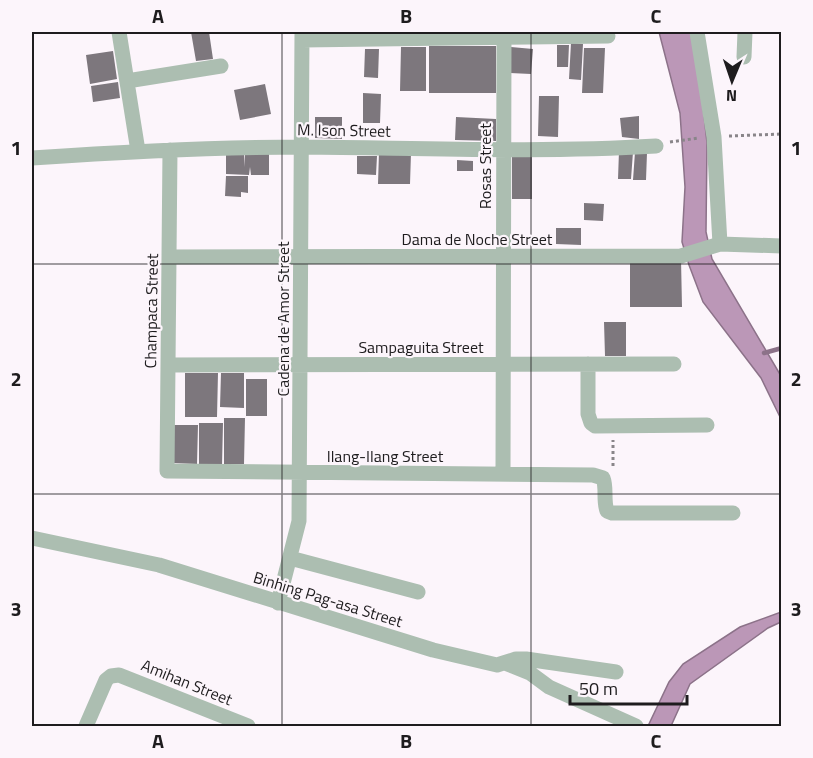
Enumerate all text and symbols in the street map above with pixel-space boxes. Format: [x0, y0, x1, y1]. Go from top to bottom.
text: A [152, 0, 164, 31]
text: B [400, 0, 412, 31]
text: C [651, 0, 662, 31]
north arrow [702, 51, 762, 111]
text: N [726, 84, 737, 108]
street label: M. Ison Street [297, 117, 391, 143]
street label: Rosas Street [473, 123, 497, 209]
text: 1 [10, 132, 22, 163]
text: 1 [790, 132, 802, 163]
street label: Dama de Noche Street [402, 227, 553, 251]
street label: Cadena de Amor Street [271, 241, 295, 397]
street label: Champaca Street [138, 253, 164, 369]
street label: Sampaguita Street [358, 335, 484, 359]
text: 2 [10, 363, 22, 394]
text: 2 [790, 363, 802, 394]
street label: Ilang-Ilang Street [327, 444, 444, 468]
street label: Binhing Pag-asa Street [250, 565, 406, 633]
text: 3 [10, 593, 22, 624]
text: 3 [790, 593, 802, 624]
street label: Amihan Street [138, 653, 237, 711]
scale bar [570, 668, 687, 706]
text: 50 m [579, 675, 618, 702]
text: A [152, 725, 164, 756]
text: B [400, 725, 412, 756]
text: C [651, 725, 662, 756]

